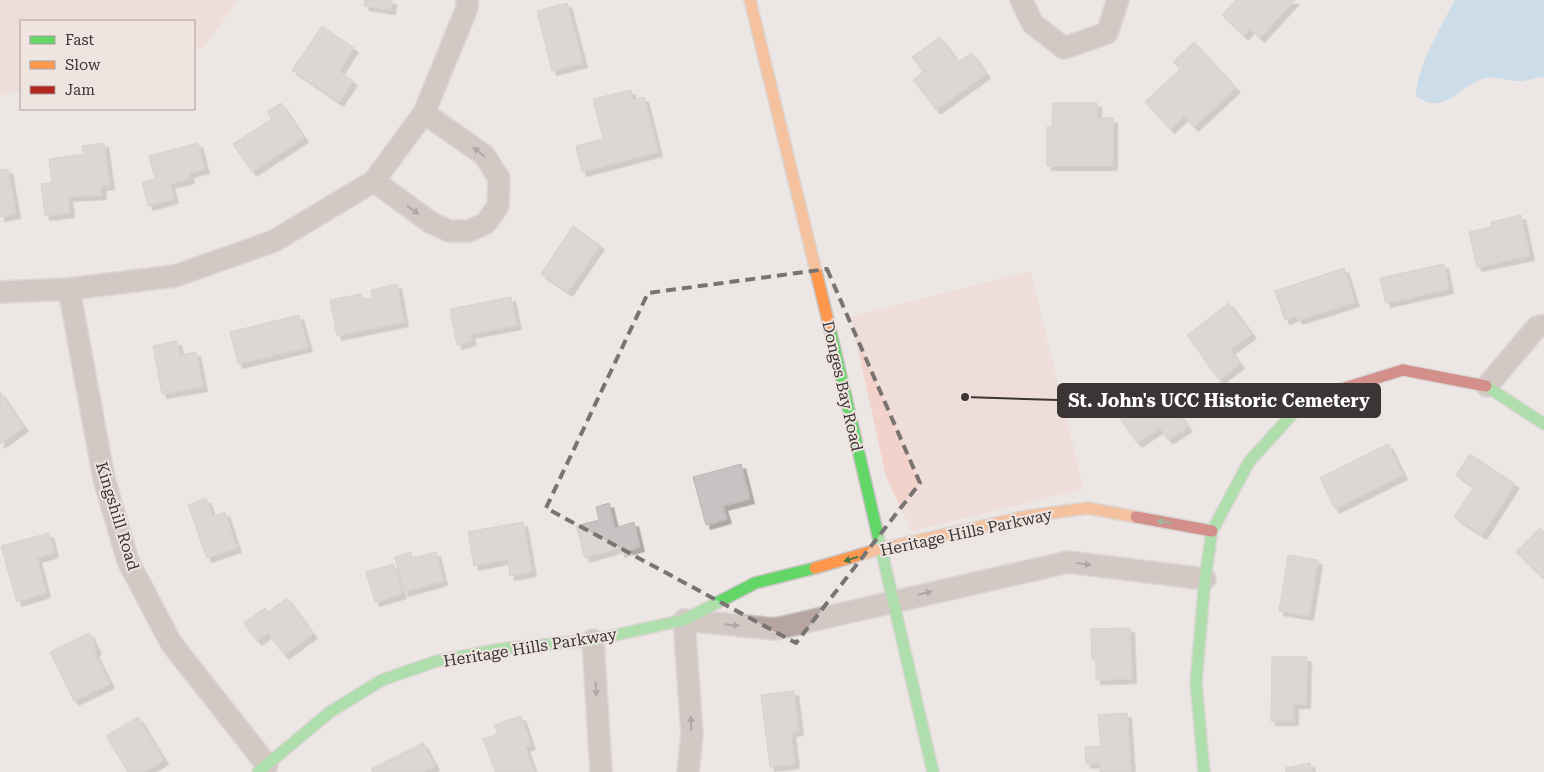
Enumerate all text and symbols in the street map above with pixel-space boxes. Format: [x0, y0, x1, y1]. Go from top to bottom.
legend [20, 20, 195, 110]
text: Fast [65, 31, 95, 49]
text: Slow [65, 56, 101, 74]
text: Jam [65, 81, 95, 99]
one-way arrow [473, 147, 486, 158]
one-way arrow [406, 204, 419, 215]
street label: Donges Bay Road [818, 319, 867, 453]
callout: St. John's UCC Historic Cemetery [1058, 384, 1380, 417]
text: St. John's UCC Historic Cemetery [1068, 390, 1370, 411]
street label: Kingshill Road [92, 460, 143, 573]
street label: Heritage Hills Parkway [878, 505, 1054, 560]
one-way arrow [1155, 518, 1171, 526]
one-way arrow [843, 555, 858, 563]
one-way arrow [1077, 560, 1093, 568]
one-way arrow [918, 589, 933, 597]
one-way arrow [725, 621, 741, 629]
street label: Heritage Hills Parkway [442, 624, 619, 671]
one-way arrow [592, 681, 600, 697]
one-way arrow [687, 715, 695, 731]

